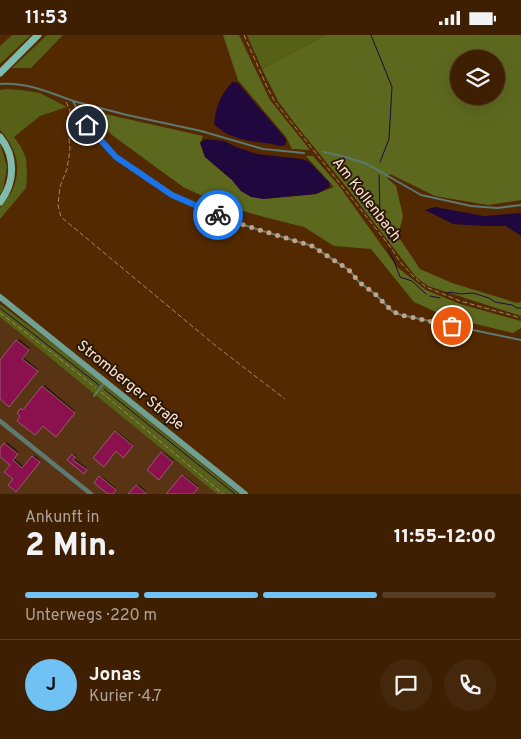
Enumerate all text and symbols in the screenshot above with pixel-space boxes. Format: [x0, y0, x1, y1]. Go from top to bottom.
text: 11:53 [25, 6, 68, 30]
map controls [450, 50, 505, 105]
button: layers [450, 50, 505, 105]
pin [66, 104, 108, 146]
icon: home [73, 111, 101, 139]
street label: Am Kollenbach [327, 154, 405, 246]
courier [193, 190, 243, 240]
icon: bike [204, 201, 232, 229]
pin [431, 305, 473, 347]
icon: bag [438, 312, 466, 340]
street label: Stromberger Straße [73, 337, 187, 435]
text: Ankunft in [25, 508, 100, 528]
text: 11:55–12:00 [394, 525, 496, 549]
text: 2 Min. [25, 527, 116, 567]
text: Unterwegs · 220 m [25, 606, 157, 626]
button: chat [380, 659, 432, 711]
button: phone [444, 659, 496, 711]
text: Jonas [89, 663, 141, 687]
text: J [46, 673, 56, 697]
text: Kurier · 4.7 [89, 687, 162, 707]

